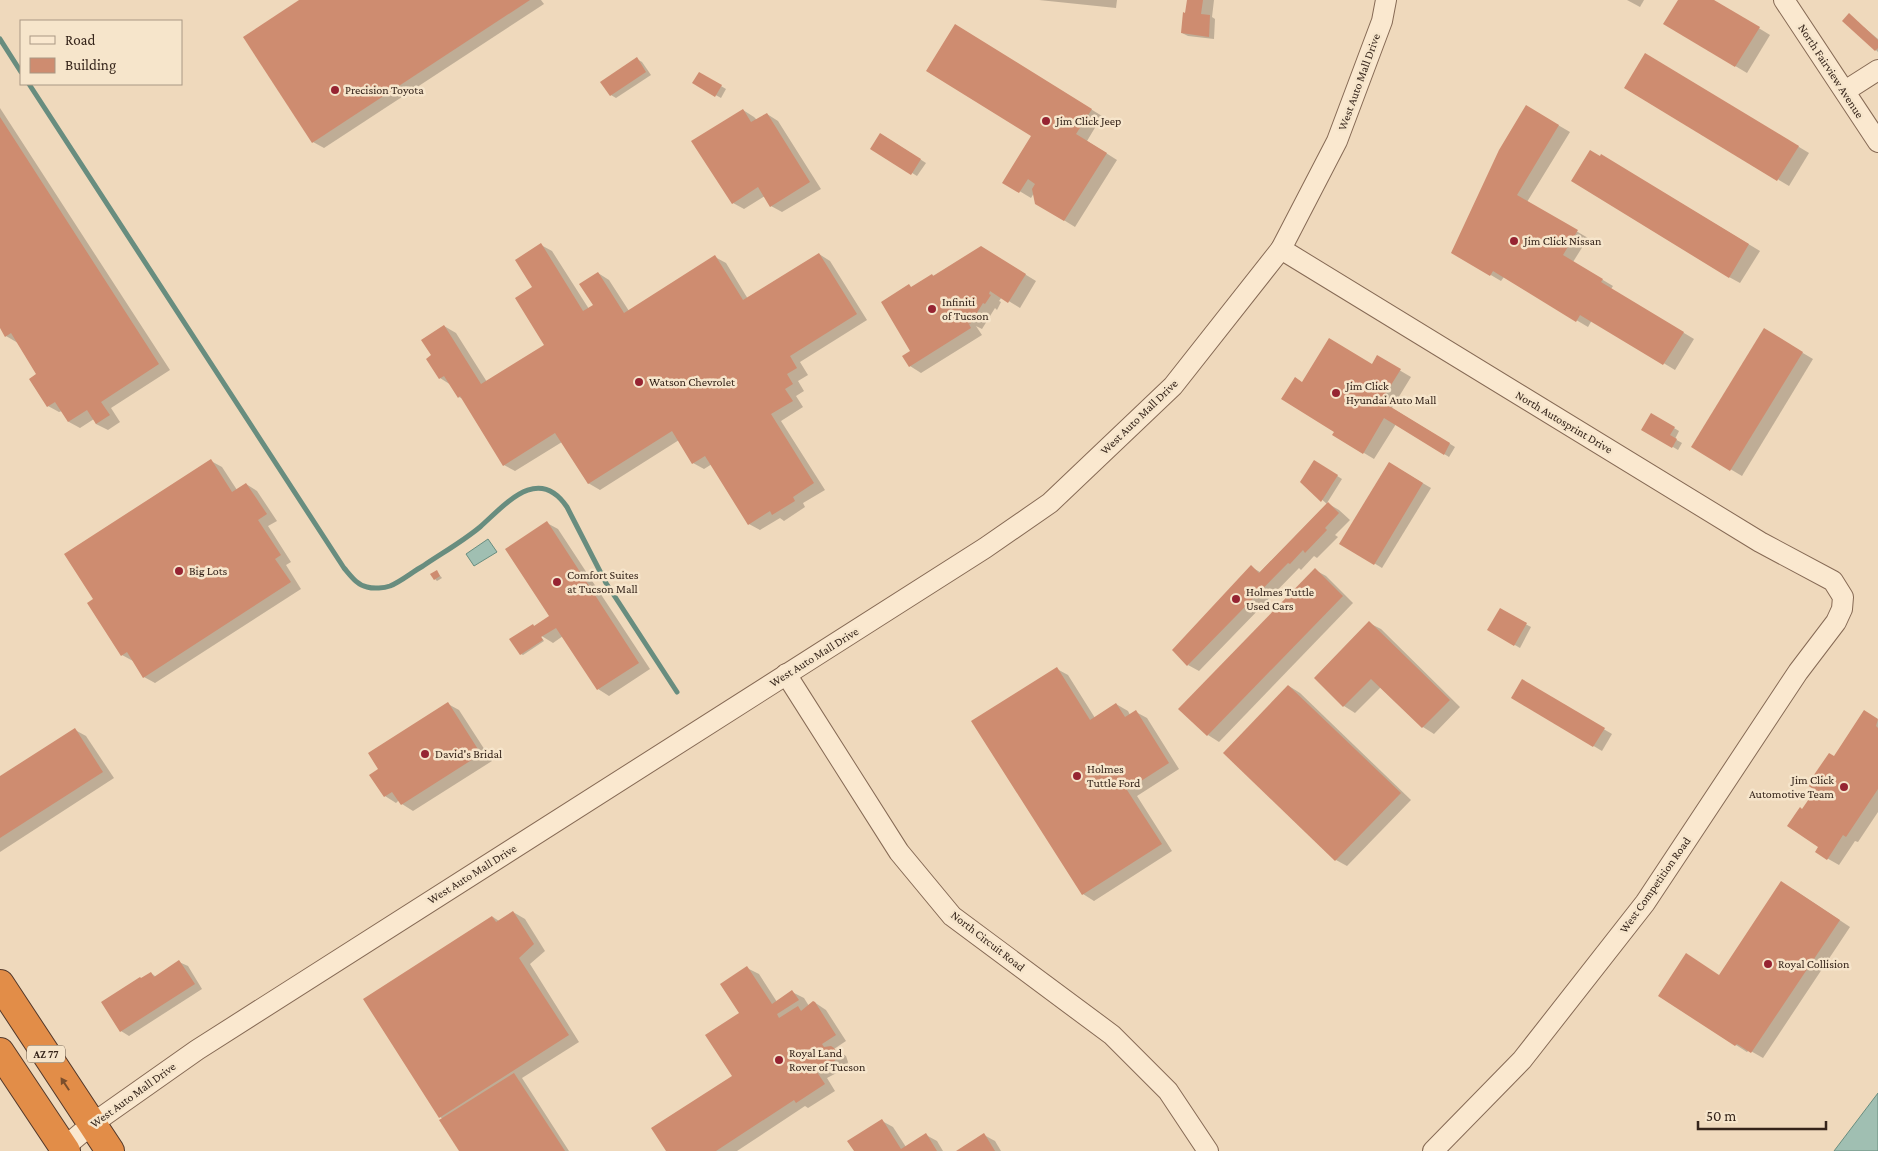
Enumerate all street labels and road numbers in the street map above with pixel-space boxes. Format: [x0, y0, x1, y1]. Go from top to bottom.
street label: North Fairview Avenue [1795, 21, 1867, 121]
street label: West Auto Mall Drive [1335, 32, 1383, 132]
street label: West Auto Mall Drive [1097, 377, 1181, 457]
street label: North Autosprint Drive [1513, 387, 1615, 457]
street label: West Auto Mall Drive [767, 624, 861, 690]
street label: West Competition Road [1617, 834, 1694, 936]
street label: West Auto Mall Drive [425, 841, 519, 907]
street label: North Circuit Road [948, 908, 1028, 975]
road number: AZ 77 [27, 1046, 65, 1062]
street label: West Auto Mall Drive [88, 1059, 178, 1131]

